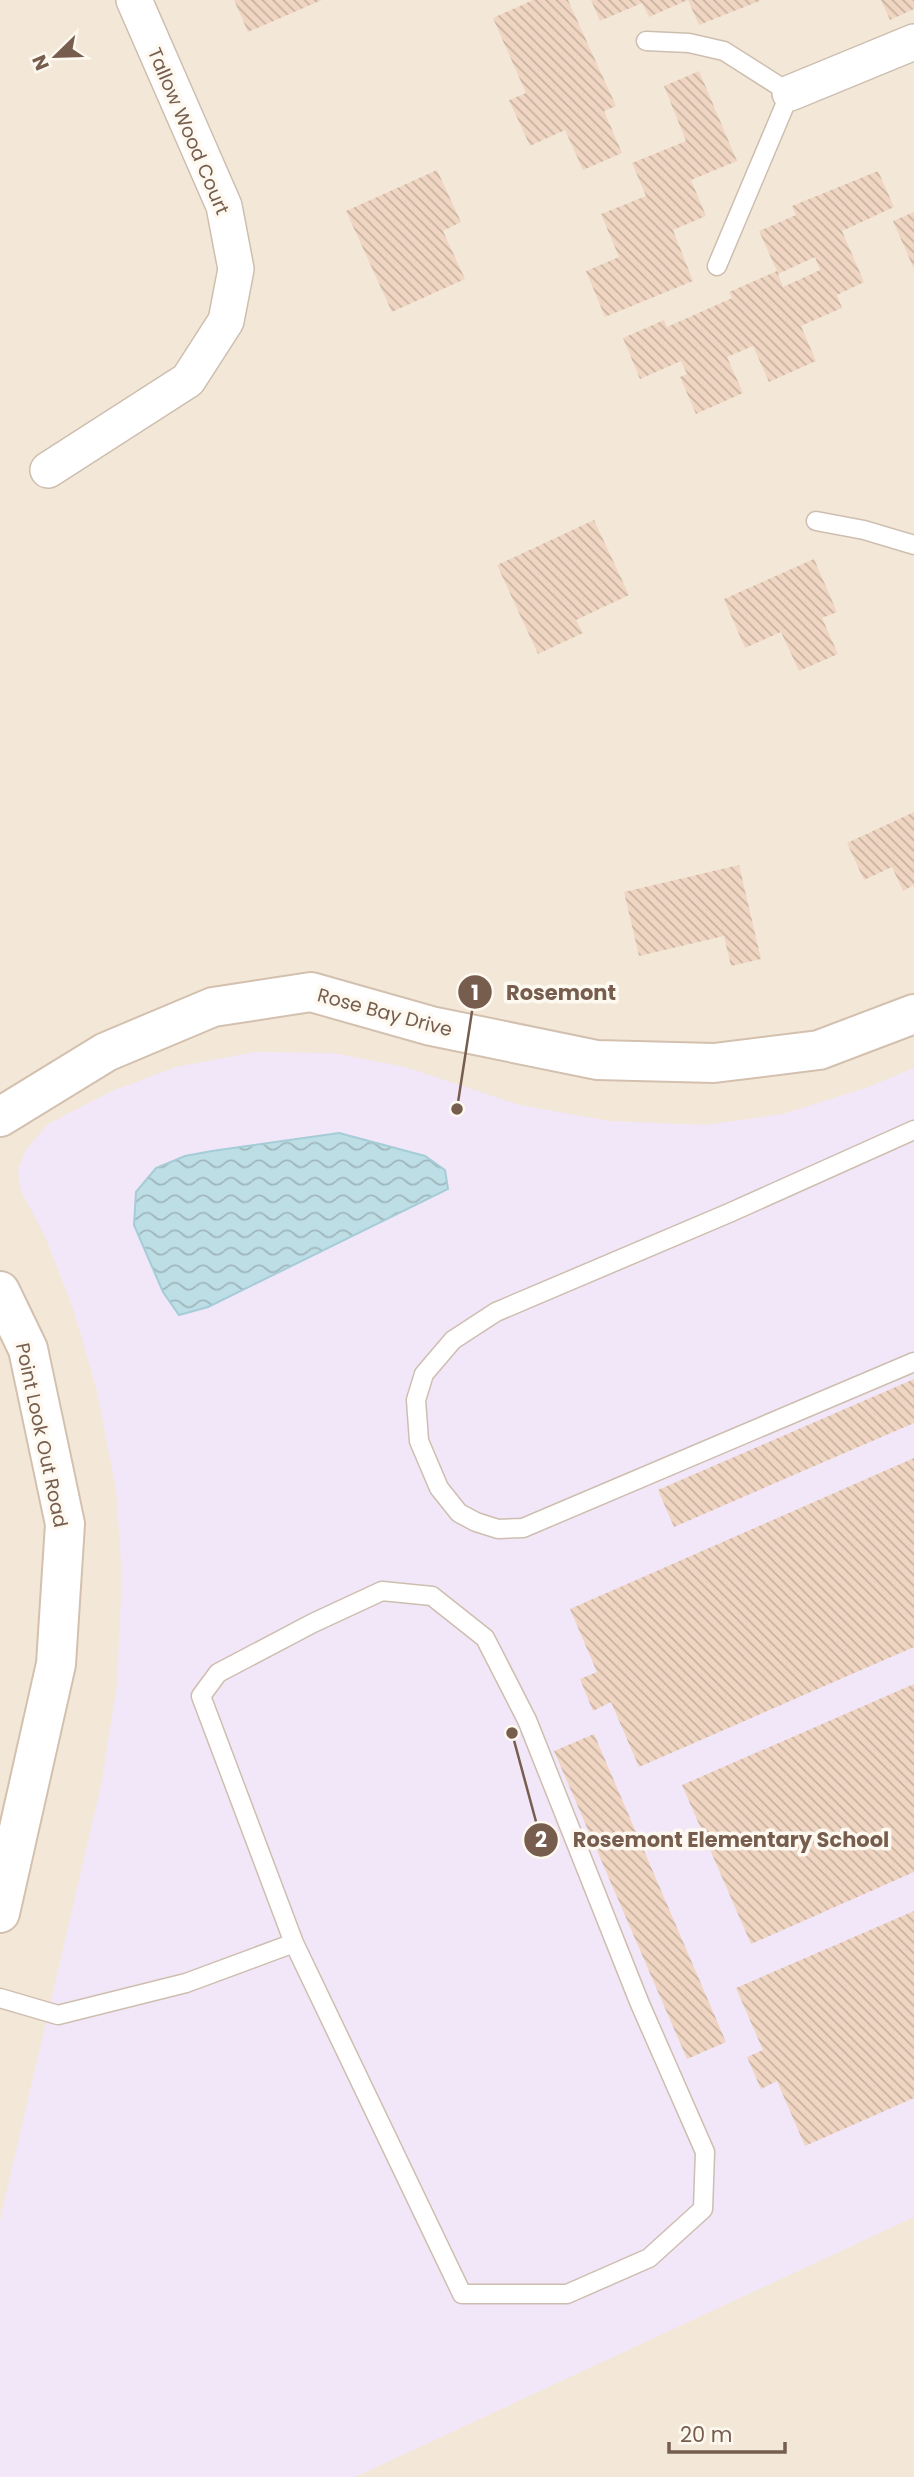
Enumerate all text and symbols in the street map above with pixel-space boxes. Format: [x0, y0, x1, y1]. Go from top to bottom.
north arrow [21, 21, 91, 91]
street label: Tallow Wood Court [141, 44, 236, 219]
text: N [26, 51, 56, 74]
callout: Rosemont [457, 971, 630, 1013]
text: 1 [471, 978, 479, 1007]
text: Rosemont [506, 978, 616, 1007]
street label: Rose Bay Drive [315, 982, 455, 1043]
street label: Point Look Out Road [9, 1340, 74, 1530]
callout: Rosemont Elementary School [524, 1819, 903, 1861]
text: 2 [535, 1825, 547, 1854]
text: Rosemont Elementary School [573, 1825, 889, 1854]
scale bar [669, 2410, 785, 2454]
text: 20 m [680, 2420, 733, 2449]

